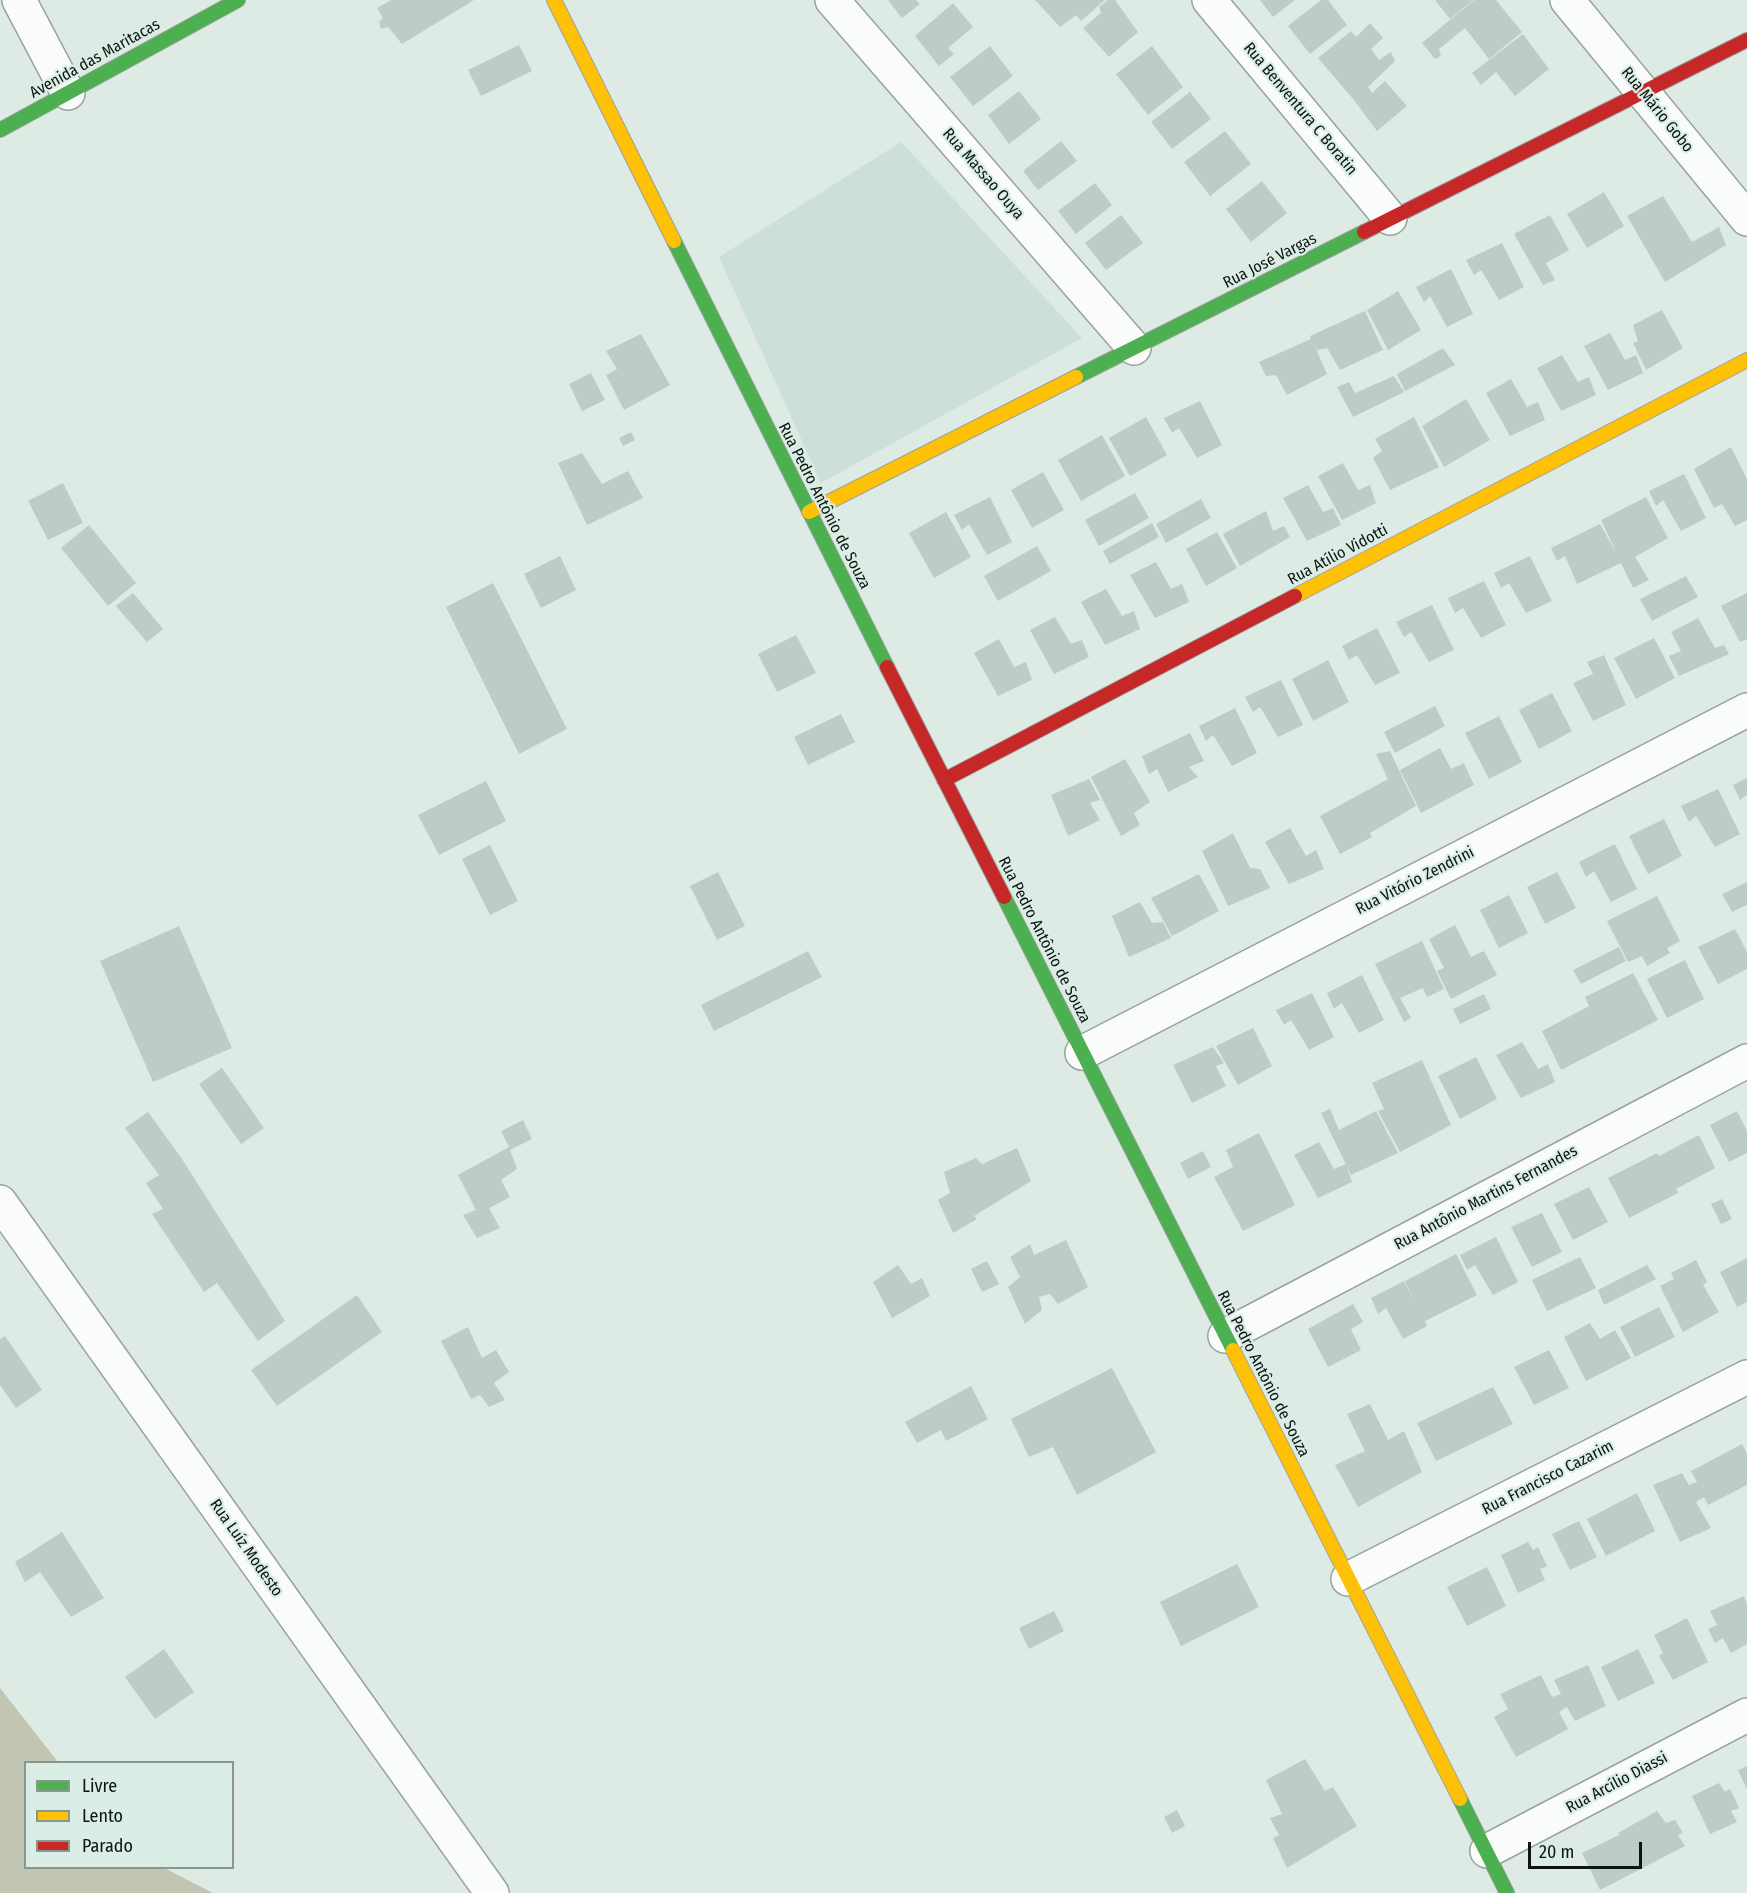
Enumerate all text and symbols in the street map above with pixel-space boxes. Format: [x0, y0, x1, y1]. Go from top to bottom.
street label: Avenida das Maritacas [27, 15, 163, 103]
street label: Rua Benventura C Boratin [1239, 39, 1361, 179]
street label: Rua Mário Gobo [1617, 63, 1697, 157]
street label: Rua Massao Ouya [938, 125, 1028, 223]
street label: Rua José Vargas [1220, 229, 1320, 293]
street label: Rua Pedro Antônio de Souza [774, 420, 874, 592]
street label: Rua Atílio Vidotti [1285, 521, 1391, 589]
street label: Rua Vitório Zendrini [1353, 843, 1477, 919]
street label: Rua Pedro Antônio de Souza [994, 854, 1094, 1026]
street label: Rua Antônio Martins Fernandes [1391, 1141, 1581, 1255]
street label: Rua Pedro Antônio de Souza [1213, 1288, 1313, 1460]
street label: Rua Francisco Cazarim [1479, 1437, 1617, 1519]
street label: Rua Luíz Modesto [205, 1496, 287, 1600]
street label: Rua Arcílio Diassi [1563, 1748, 1671, 1818]
legend [24, 1761, 234, 1869]
text: Livre [82, 1775, 117, 1797]
text: Lento [82, 1805, 123, 1827]
scale bar [1531, 1830, 1645, 1868]
text: Parado [82, 1835, 133, 1857]
text: 20 m [1539, 1841, 1574, 1863]

